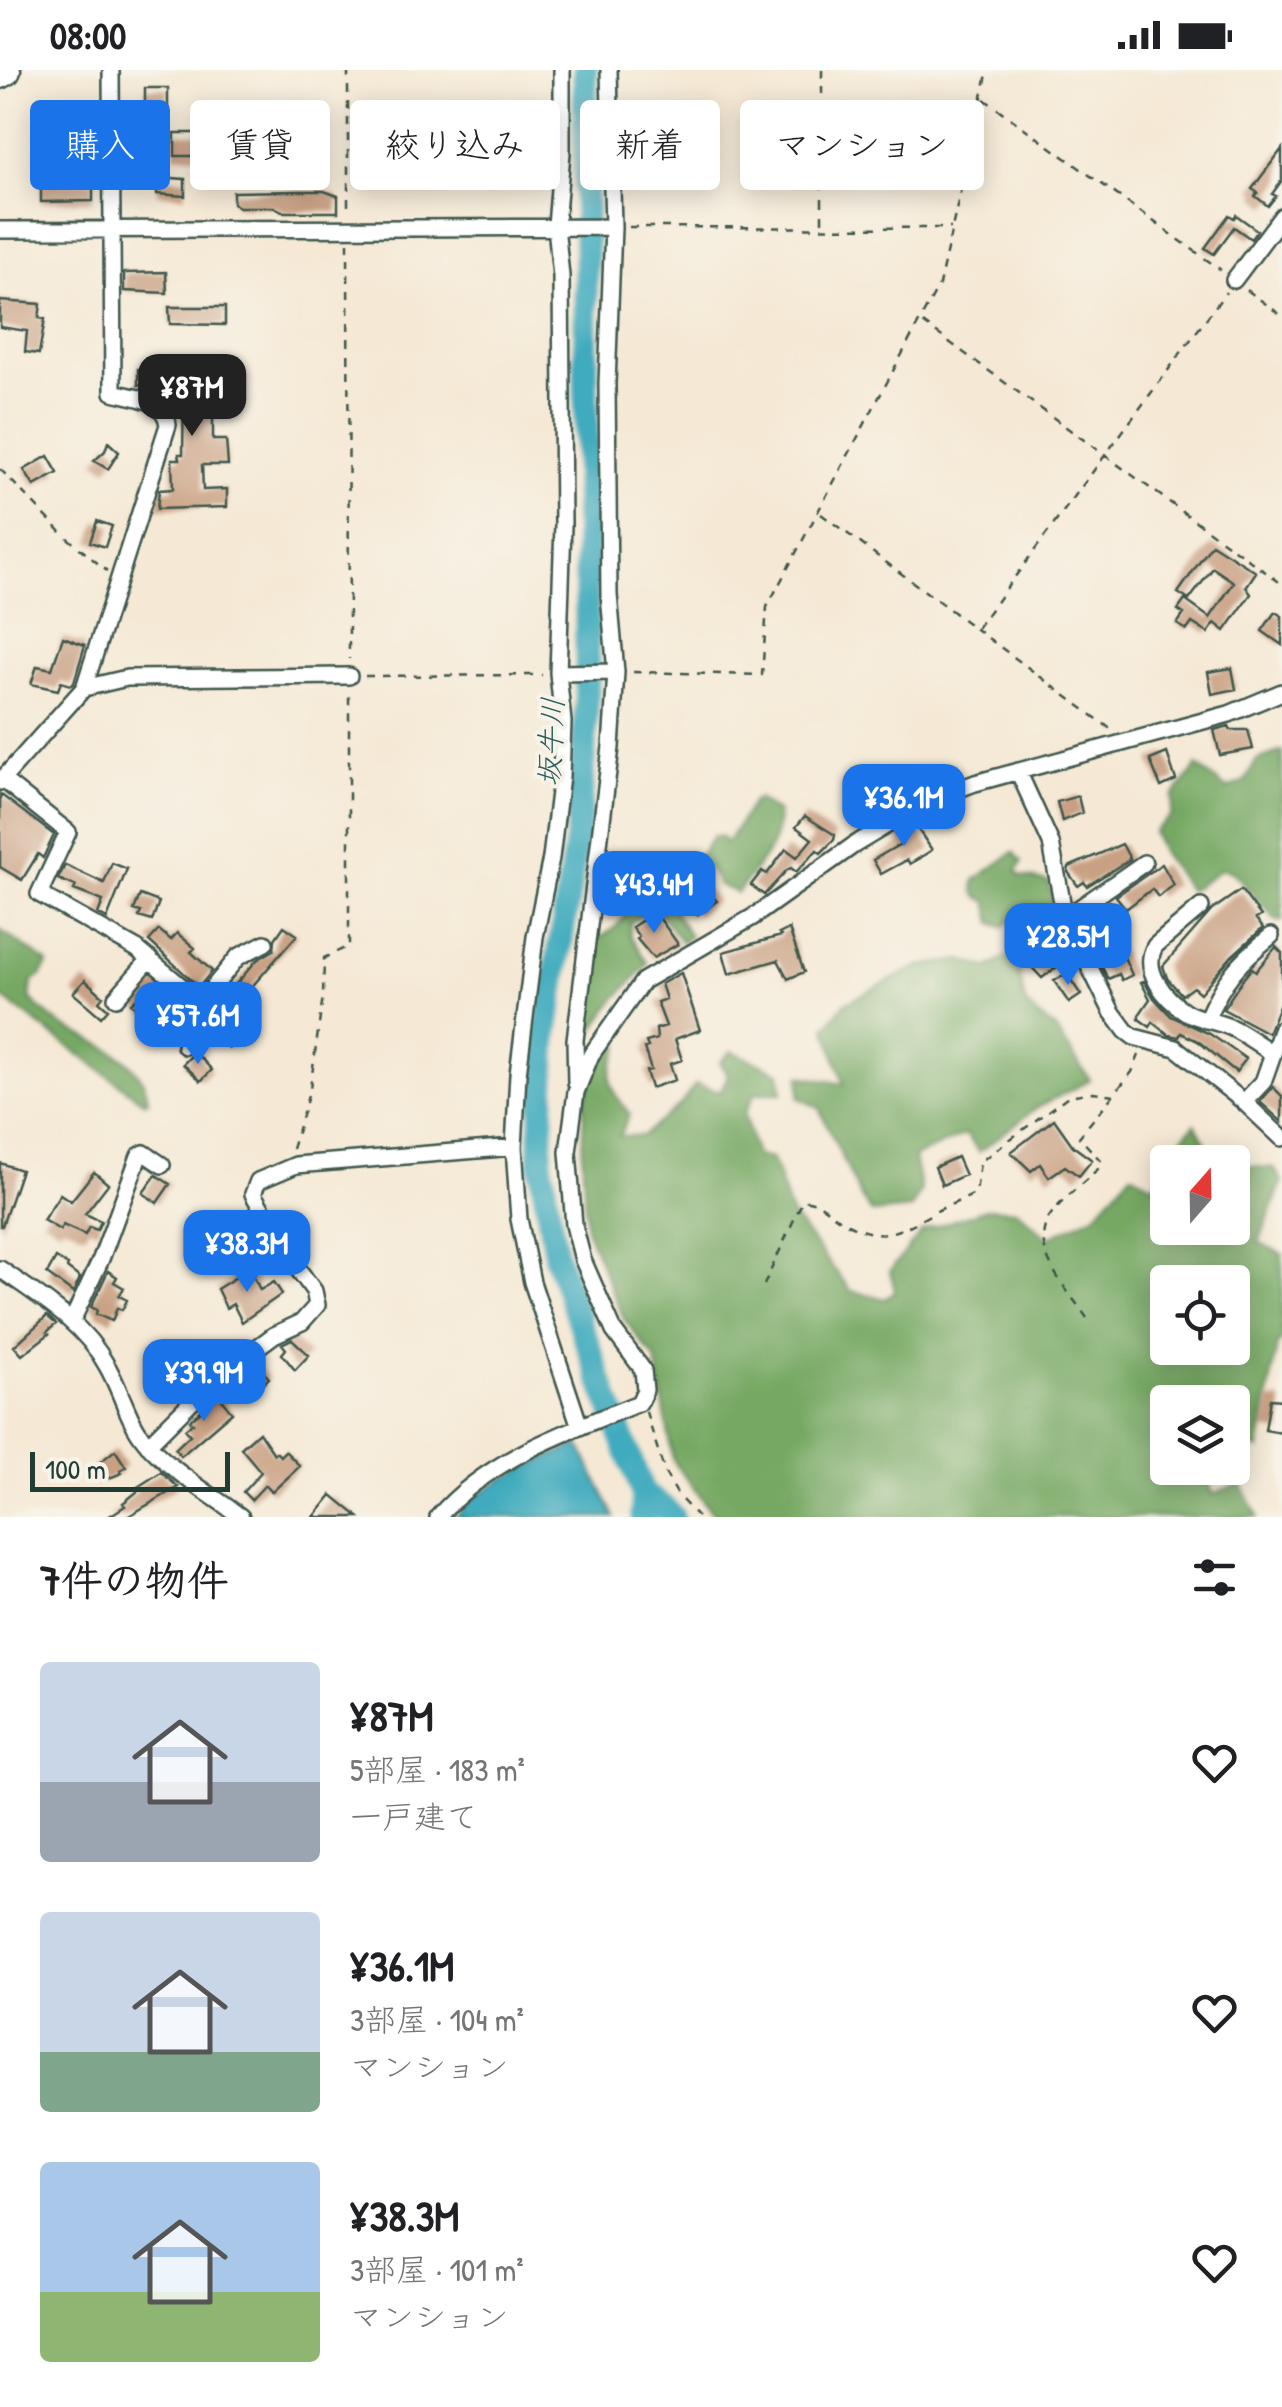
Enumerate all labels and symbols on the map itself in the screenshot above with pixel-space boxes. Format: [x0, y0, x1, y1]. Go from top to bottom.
pin: ¥87M [133, 354, 251, 439]
water label: 坂牛川 [528, 696, 572, 788]
pin: ¥36.1M [823, 764, 985, 849]
pin: ¥43.4M [573, 851, 735, 936]
pin: ¥28.5M [987, 903, 1149, 988]
pin: ¥57.6M [117, 982, 279, 1067]
north arrow [1150, 1145, 1250, 1245]
pin: ¥38.3M [166, 1210, 328, 1295]
pin: ¥39.9M [123, 1339, 285, 1424]
scale bar [30, 1447, 230, 1492]

